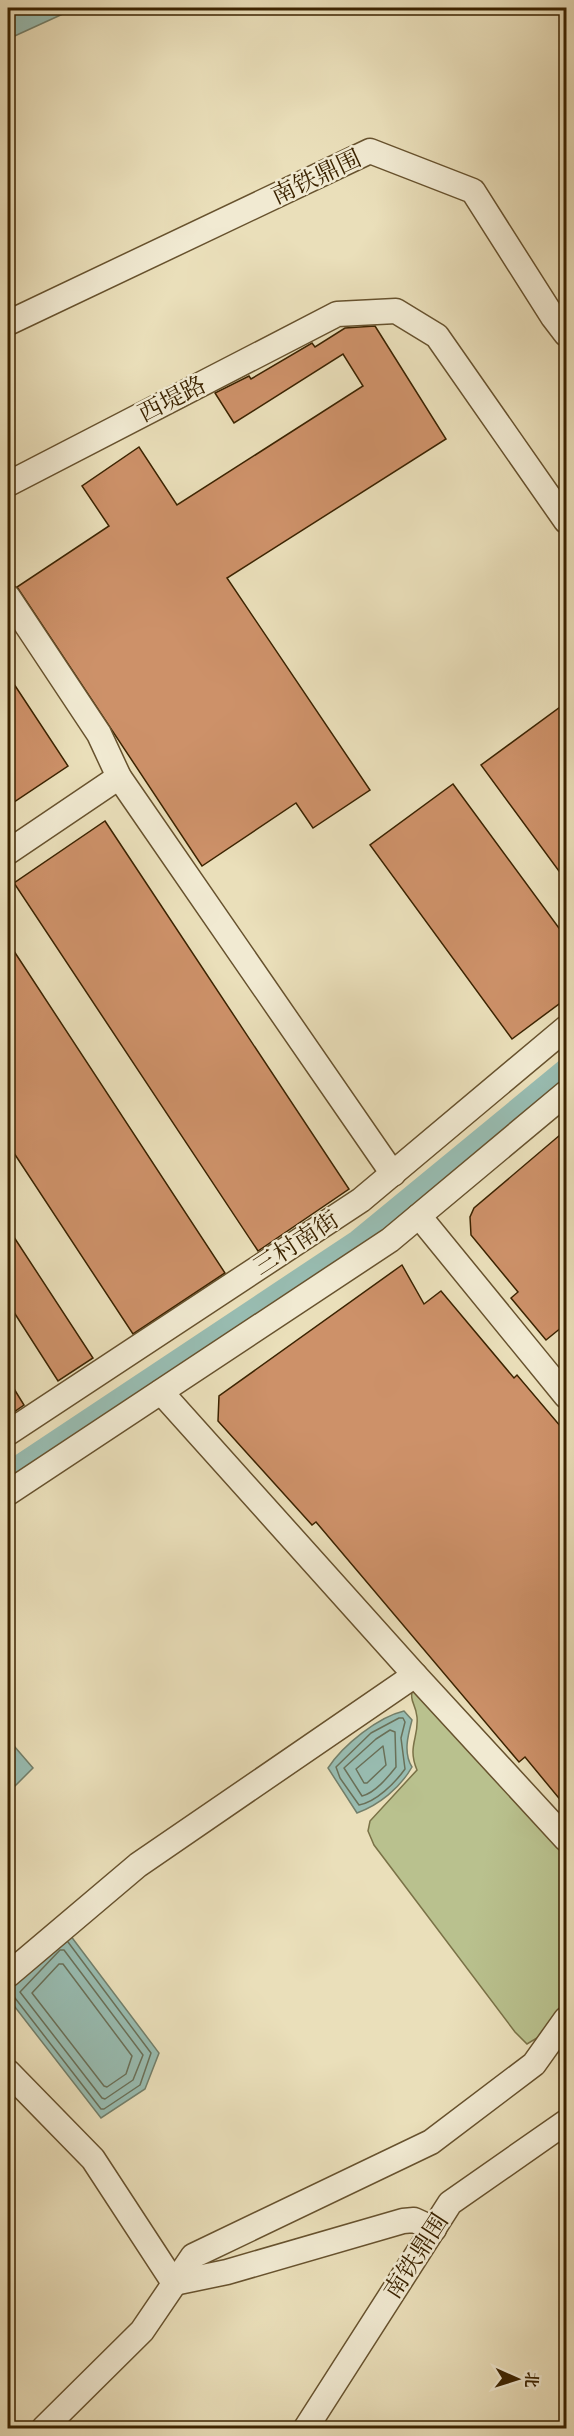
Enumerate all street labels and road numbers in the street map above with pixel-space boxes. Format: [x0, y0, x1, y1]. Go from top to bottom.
street label: 南铁鼎围 [266, 143, 366, 211]
street label: 西堤路 [133, 369, 211, 429]
street label: 三村南街 [248, 1204, 344, 1282]
street label: 南铁鼎围 [377, 2208, 455, 2304]

